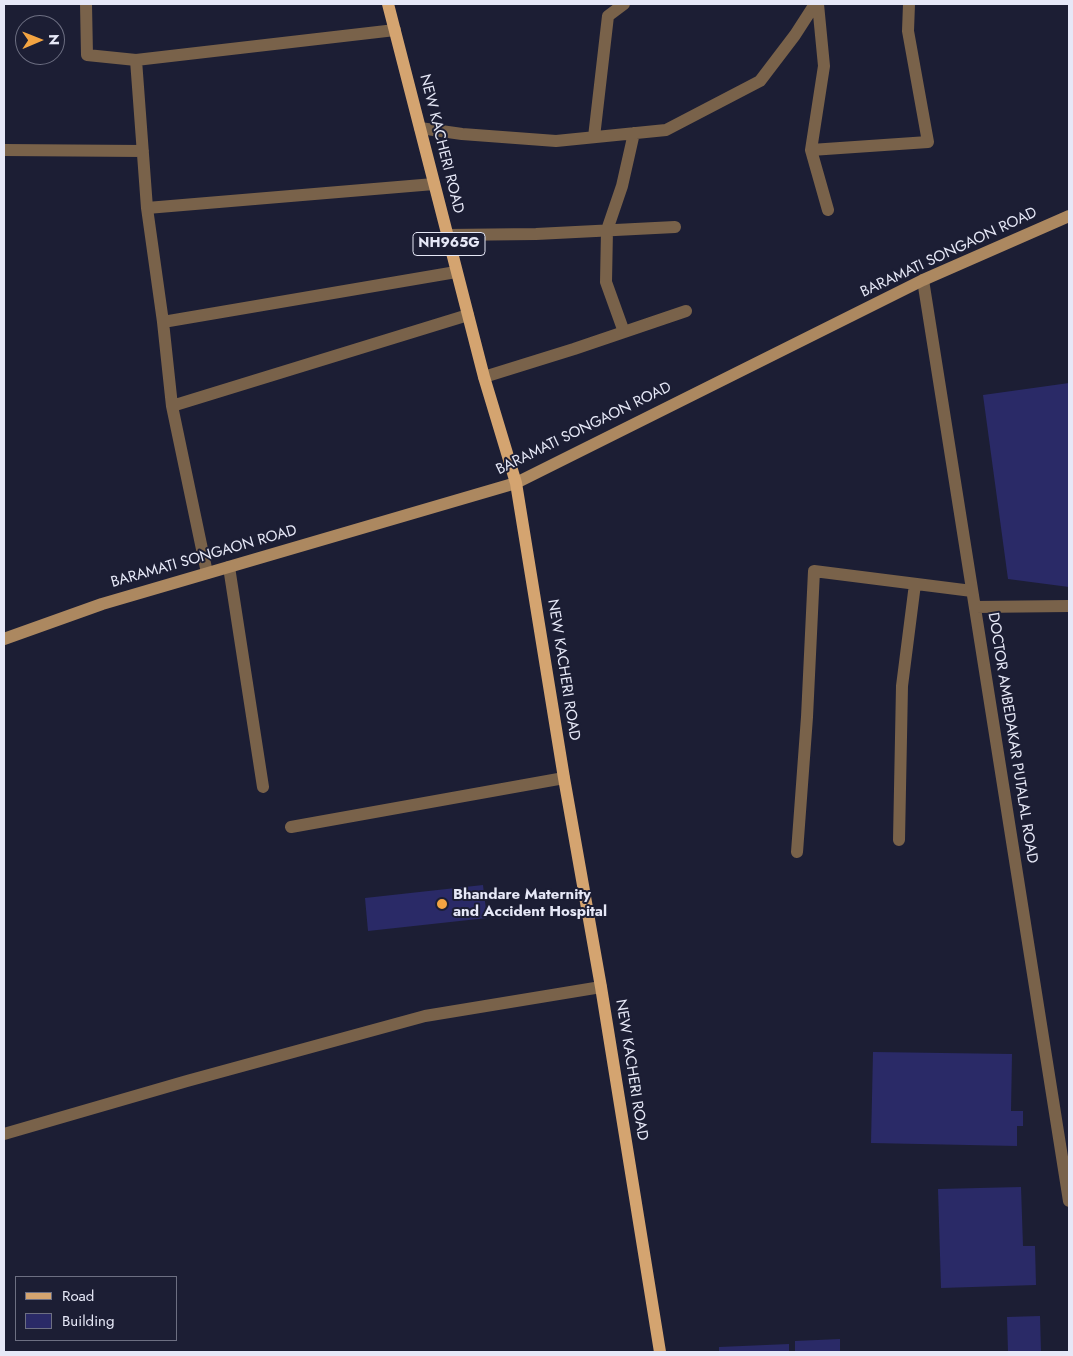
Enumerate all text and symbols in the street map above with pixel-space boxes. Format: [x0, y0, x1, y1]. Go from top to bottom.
north arrow [15, 15, 65, 65]
text: N [44, 34, 64, 45]
street label: NEW KACHERI ROAD [415, 73, 467, 215]
street label: BARAMATI SONGAON ROAD [858, 204, 1040, 302]
road number: NH965G [413, 232, 485, 255]
street label: BARAMATI SONGAON ROAD [493, 379, 675, 479]
street label: BARAMATI SONGAON ROAD [109, 522, 299, 592]
street label: NEW KACHERI ROAD [543, 598, 583, 742]
street label: DOCTOR AMBEDAKAR PUTALAL ROAD [983, 611, 1041, 865]
place label: Bhandare Maternity and Accident Hospital [453, 886, 607, 921]
marker: Bhandare Maternity and Accident Hospital [435, 897, 449, 911]
street label: NEW KACHERI ROAD [611, 998, 651, 1142]
legend [15, 1276, 178, 1341]
text: Road [62, 1285, 94, 1307]
text: Building [62, 1310, 114, 1332]

